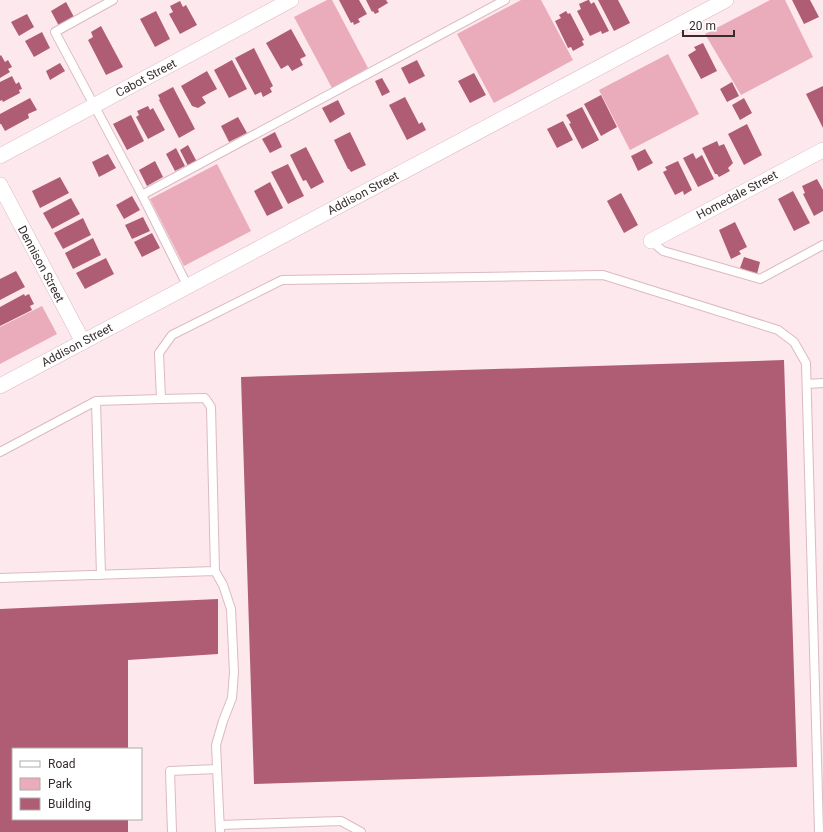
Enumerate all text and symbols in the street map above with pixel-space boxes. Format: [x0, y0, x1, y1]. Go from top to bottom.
scale bar [683, 12, 734, 38]
text: 20 m [689, 19, 716, 33]
street label: Cabot Street [113, 56, 179, 100]
street label: Addison Street [325, 168, 401, 218]
street label: Homedale Street [694, 168, 780, 222]
street label: Dennison Street [15, 223, 67, 305]
street label: Addison Street [39, 320, 115, 370]
legend [12, 748, 142, 820]
text: Road [48, 757, 76, 771]
text: Park [48, 777, 73, 791]
text: Building [48, 797, 91, 811]

